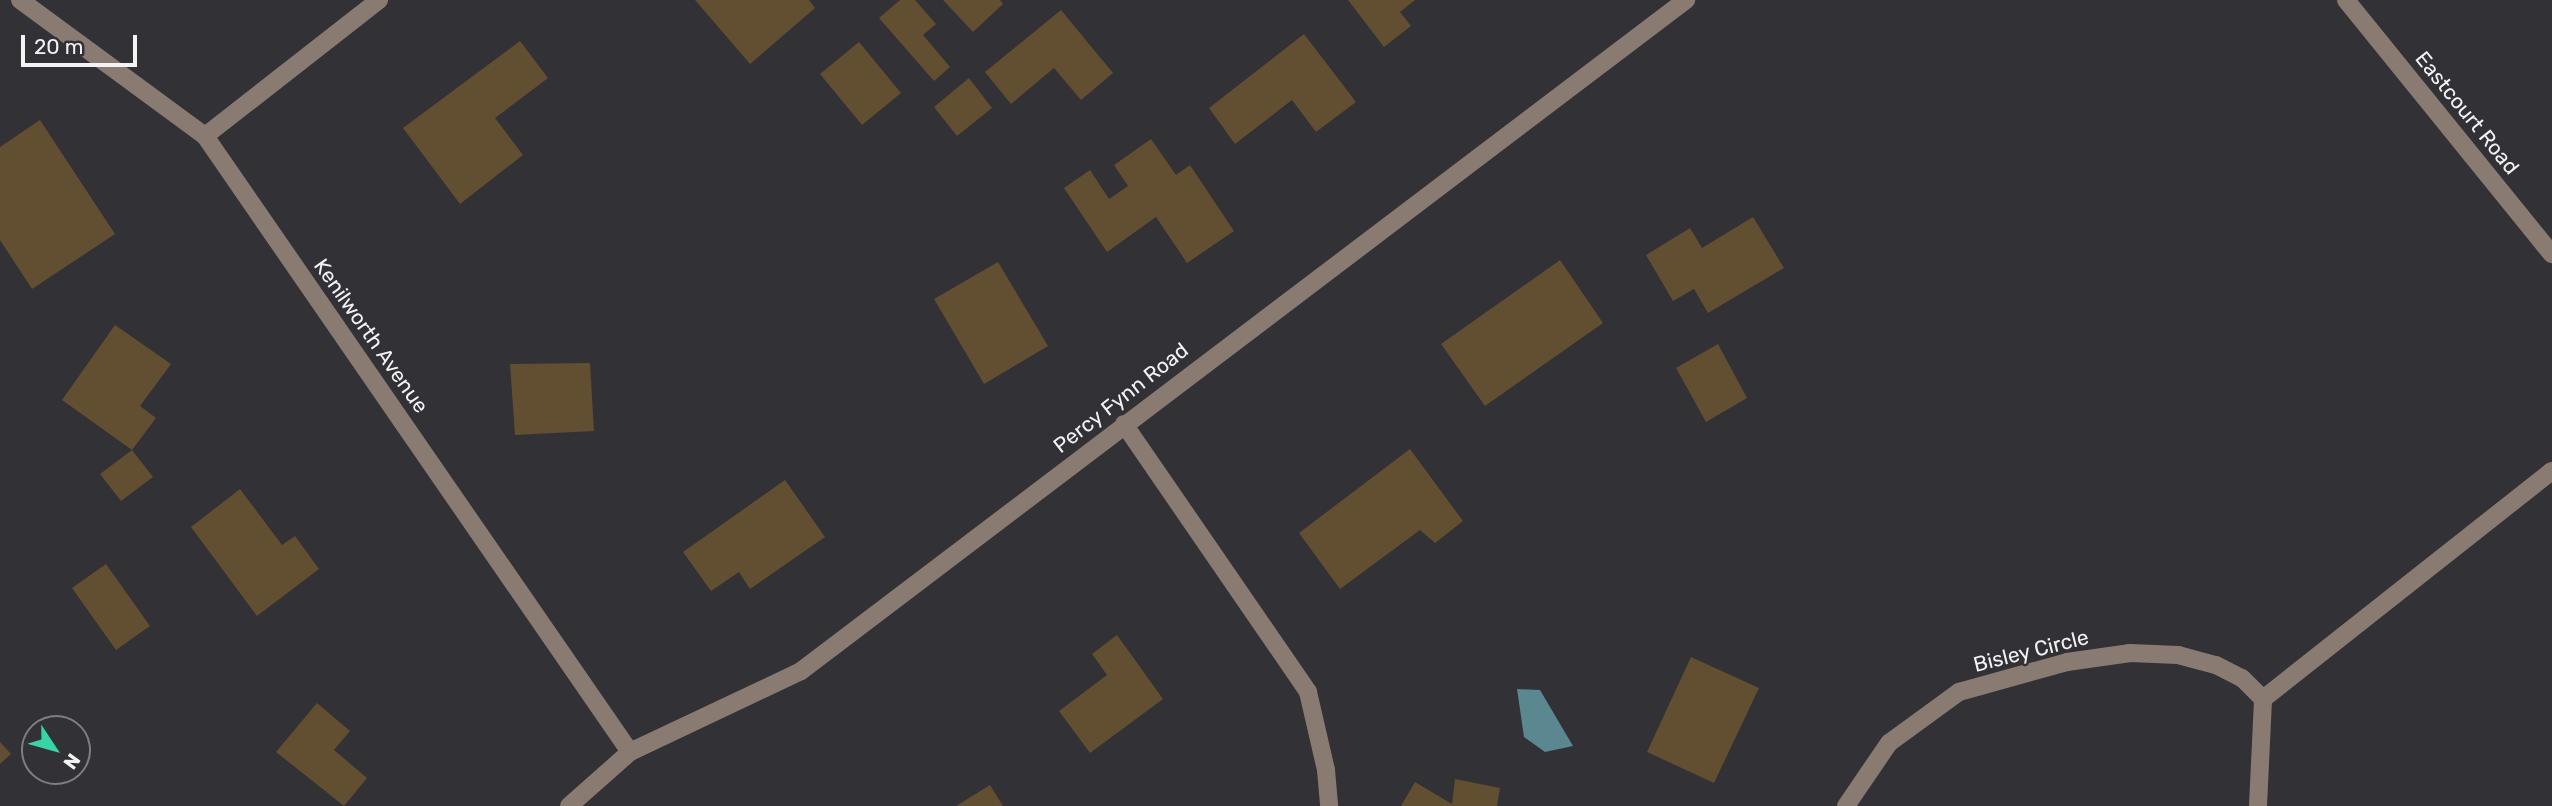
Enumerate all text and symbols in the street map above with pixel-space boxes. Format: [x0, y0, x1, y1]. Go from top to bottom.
scale bar [24, 21, 140, 65]
text: 20 m [34, 34, 83, 59]
street label: Eastcourt Road [2410, 47, 2524, 179]
street label: Kenilworth Avenue [308, 254, 434, 418]
street label: Percy Fynn Road [1048, 337, 1194, 459]
street label: Bisley Circle [1971, 624, 2091, 678]
north arrow [21, 715, 91, 785]
text: N [58, 749, 85, 774]

